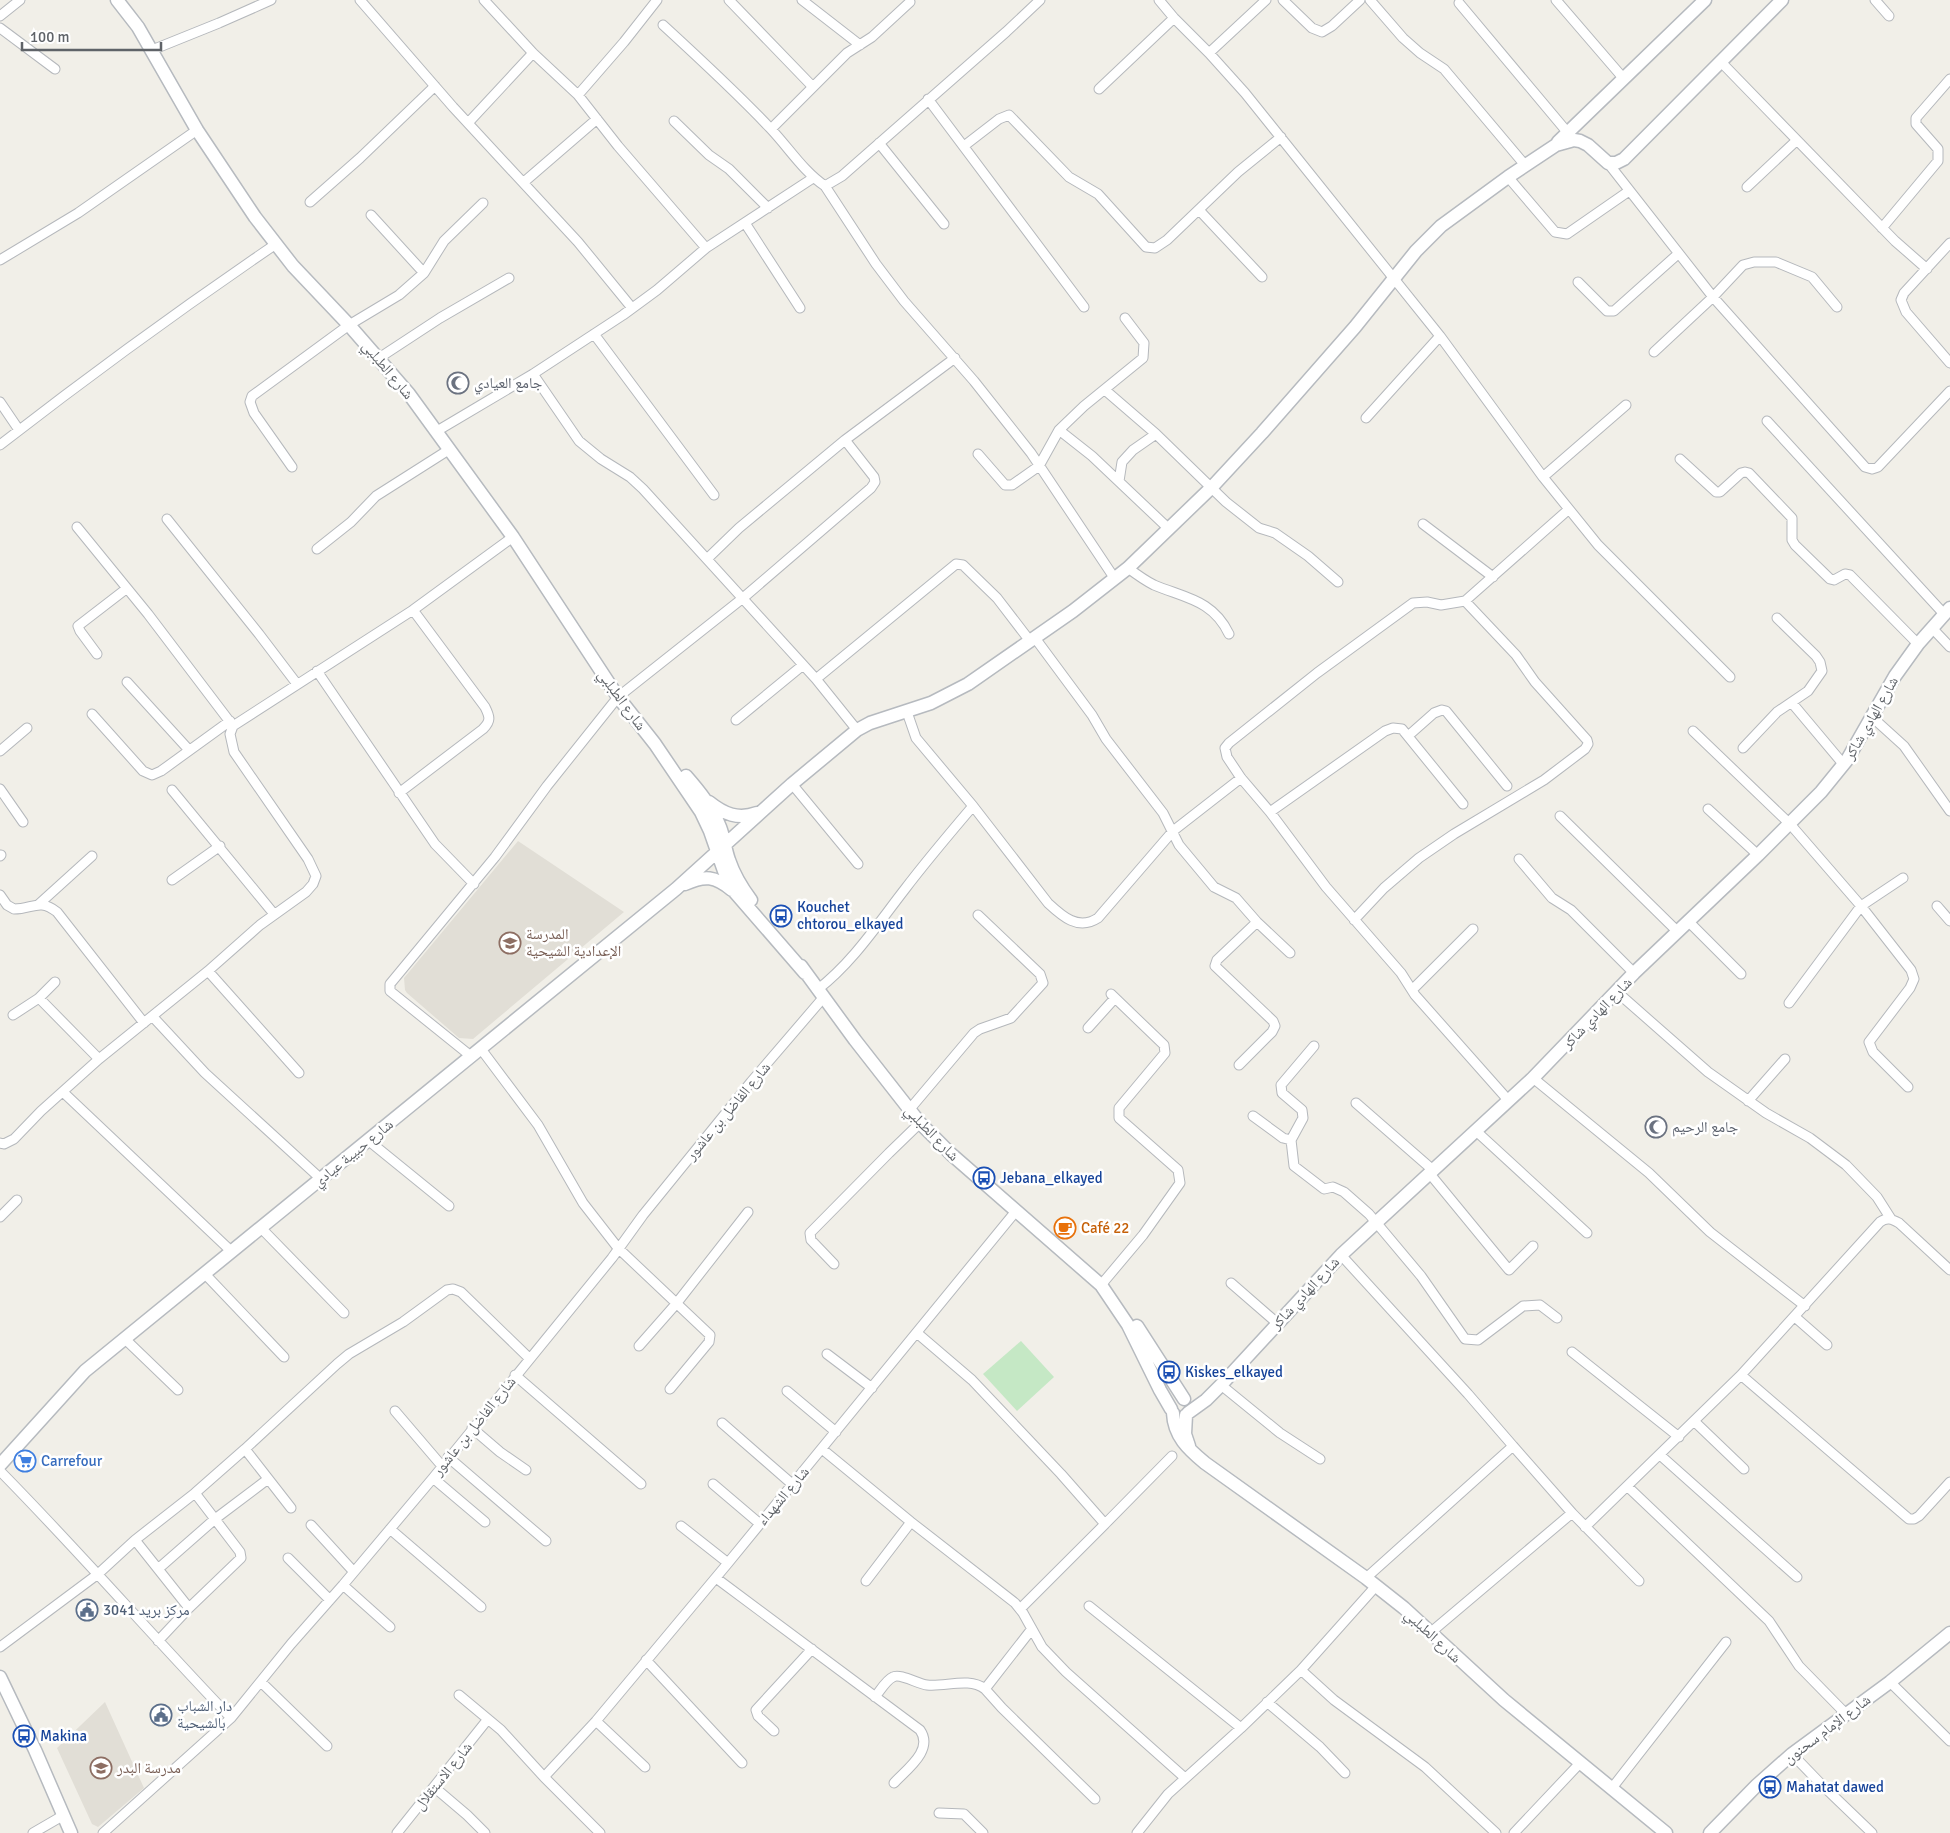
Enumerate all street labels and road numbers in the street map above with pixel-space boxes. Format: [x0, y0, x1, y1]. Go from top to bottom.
street label: شارع الطبلبي [356, 337, 418, 405]
street label: شارع الطبلبي [592, 666, 650, 736]
street label: شارع الهادي شاكر [1840, 673, 1904, 765]
street label: شارع الهادي شاكر [1558, 973, 1638, 1055]
street label: شارع الفاضل بن عاشور [681, 1058, 775, 1165]
street label: شارع الطبلبي [899, 1101, 963, 1167]
street label: شارع حبيبة عيادي [309, 1115, 399, 1193]
street label: شارع الهادي شاكر [1266, 1253, 1345, 1336]
street label: شارع الفاضل بن عاشور [428, 1373, 520, 1481]
street label: شارع الشهداء [753, 1463, 814, 1530]
street label: شارع الطبلبي [1399, 1605, 1465, 1669]
street label: شارع الإمام سحنون [1780, 1690, 1875, 1768]
street label: شارع الاستقلال [410, 1738, 477, 1814]

